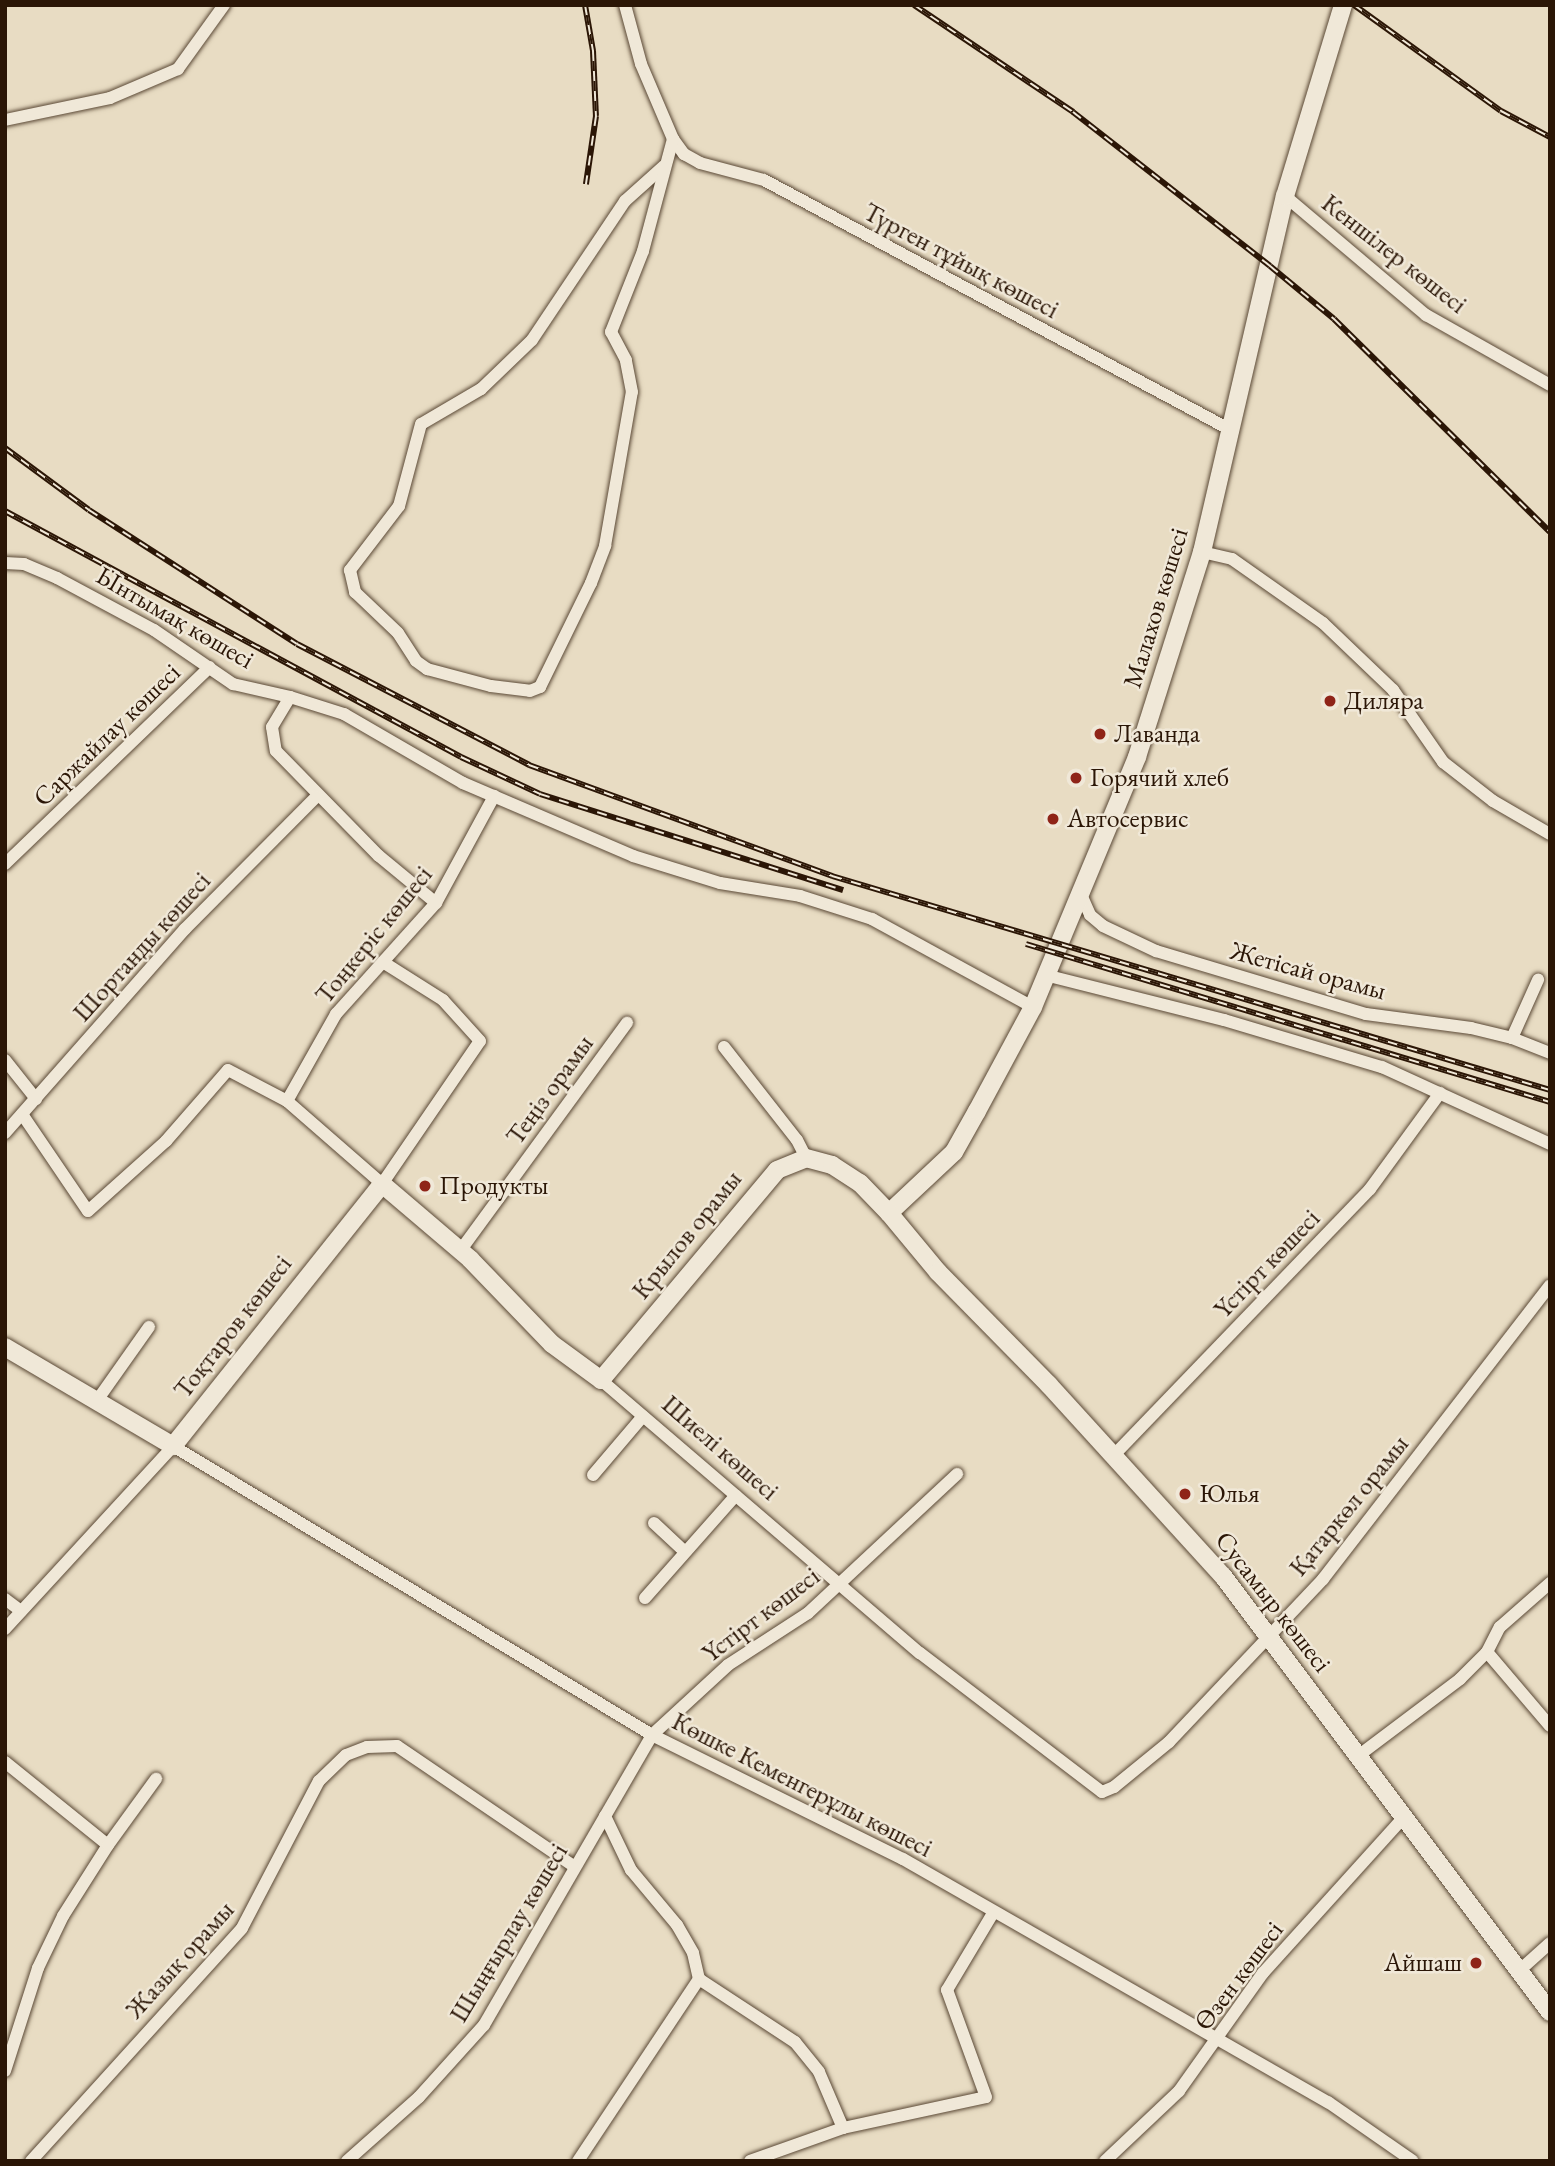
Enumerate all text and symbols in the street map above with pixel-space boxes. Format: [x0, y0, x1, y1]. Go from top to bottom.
street label: Кеншілер көшесі [1315, 188, 1473, 320]
street label: Түрген тұйық көшесі [858, 196, 1064, 326]
street label: Малахов көшесі [1117, 524, 1195, 692]
street label: Ынтымақ көшесі [91, 560, 259, 676]
street label: Саржайлау көшесі [27, 657, 187, 813]
place label: Диляра [1344, 685, 1424, 717]
marker: Диляра [1322, 693, 1338, 709]
place label: Лаванда [1114, 718, 1200, 750]
marker: Лаванда [1092, 726, 1108, 742]
place label: Горячий хлеб [1090, 762, 1229, 794]
marker: Горячий хлеб [1068, 770, 1084, 786]
place label: Автосервис [1067, 803, 1189, 835]
marker: Автосервис [1045, 811, 1061, 827]
street label: Тоңкерiс көшесі [309, 860, 439, 1010]
street label: Шортанды көшесі [67, 866, 217, 1028]
street label: Жетісай орамы [1227, 935, 1389, 1007]
street label: Теңіз орамы [500, 1029, 600, 1151]
street label: Крылов орамы [626, 1164, 748, 1306]
place label: Продукты [439, 1170, 548, 1202]
marker: Продукты [417, 1178, 433, 1194]
street label: Үстірт көшесі [1208, 1203, 1326, 1325]
street label: Тоқтаров көшесі [167, 1249, 299, 1405]
street label: Шиелі көшесі [655, 1389, 785, 1507]
street label: Қатаркөл орамы [1283, 1429, 1415, 1583]
place label: Юлья [1199, 1478, 1260, 1510]
marker: Юлья [1177, 1486, 1193, 1502]
street label: Сусамыр көшесі [1208, 1525, 1338, 1679]
street label: Үстірт көшесі [696, 1561, 826, 1669]
street label: Көшке Кеменгерұлы көшесі [667, 1706, 937, 1864]
street label: Шыңғырлау көшесі [443, 1838, 575, 2028]
street label: Жазық орамы [119, 1895, 241, 2025]
street label: Өзен көшесі [1188, 1915, 1290, 2037]
place label: Айшаш [1384, 1947, 1462, 1979]
marker: Айшаш [1468, 1955, 1484, 1971]

